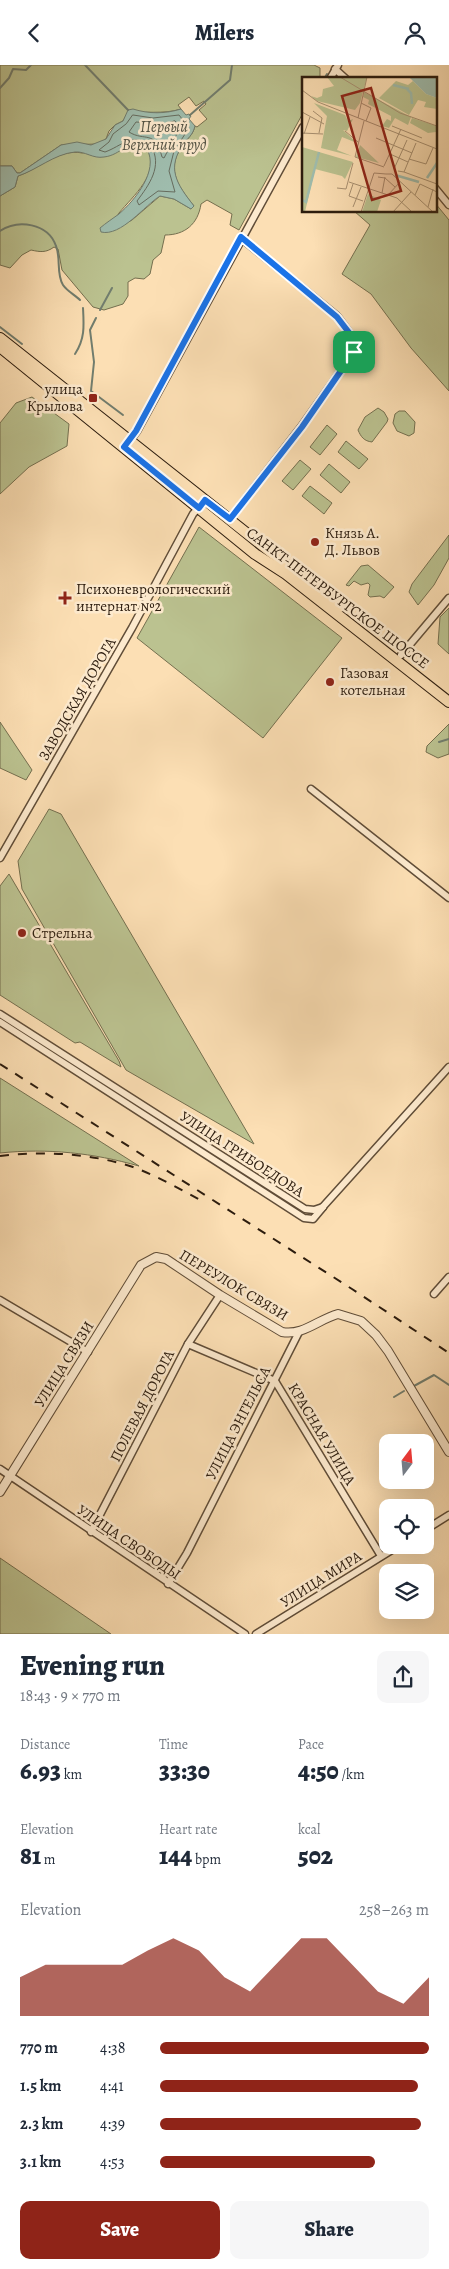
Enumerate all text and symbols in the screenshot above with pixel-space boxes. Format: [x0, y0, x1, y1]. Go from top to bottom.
text: Milers [195, 18, 254, 48]
icon: back [20, 19, 48, 47]
icon: person [401, 19, 429, 47]
inset map [302, 77, 436, 213]
water label: Первый Верхний пруд [122, 116, 207, 156]
pin [333, 331, 375, 373]
icon: arrive [340, 338, 368, 366]
place label: улица Крылова [27, 379, 83, 416]
marker: улица Крылова [87, 392, 99, 404]
street label: САНКТ-ПЕТЕРБУРГСКОЕ ШОССЕ [243, 523, 433, 673]
place label: Князь А. Д. Львов [325, 523, 380, 560]
marker: Князь А. Д. Львов [309, 536, 321, 548]
place label: Психоневрологический интернат №2 [76, 579, 231, 616]
marker: Психоневрологический интернат №2 [58, 591, 72, 605]
street label: ЗАВОДСКАЯ ДОРОГА [34, 634, 120, 764]
place label: Газовая котельная [340, 663, 405, 700]
marker: Газовая котельная [324, 676, 336, 688]
place label: Стрельна [32, 923, 93, 943]
marker: Стрельна [16, 927, 28, 939]
street label: УЛИЦА ГРИБОЕДОВА [176, 1106, 308, 1202]
street label: ПЕРЕУЛОК СВЯЗИ [176, 1245, 292, 1325]
street label: УЛИЦА СВЯЗИ [30, 1317, 98, 1411]
street label: ПОЛЕВАЯ ДОРОГА [105, 1346, 179, 1465]
street label: УЛИЦА ЭНГЕЛЬСА [201, 1363, 275, 1483]
street label: КРАСНАЯ УЛИЦА [284, 1379, 361, 1489]
north arrow [379, 1434, 434, 1489]
map controls [379, 1434, 434, 1619]
button: locate [379, 1499, 434, 1554]
street label: УЛИЦА СВОБОДЫ [73, 1500, 185, 1584]
street label: УЛИЦА МИРА [277, 1546, 366, 1612]
button: layers [379, 1564, 434, 1619]
text: Evening run [20, 1647, 165, 1685]
button: share [377, 1651, 429, 1703]
text: 18:43 · 9 × 770 m [20, 1685, 121, 1707]
text: Distance [20, 1735, 70, 1754]
text: Time [159, 1735, 188, 1754]
text: Pace [298, 1735, 324, 1754]
text: 6.93 [20, 1754, 61, 1788]
text: 33:30 [159, 1754, 210, 1788]
text: 4:50 [298, 1754, 339, 1788]
text: km [61, 1765, 82, 1784]
text: /km [339, 1765, 365, 1784]
text: Elevation [20, 1820, 74, 1839]
text: Heart rate [159, 1820, 217, 1839]
text: kcal [298, 1820, 320, 1839]
text: 81 [20, 1839, 41, 1873]
text: 144 [159, 1839, 192, 1873]
text: 502 [298, 1839, 333, 1873]
text: m [41, 1850, 56, 1869]
text: bpm [192, 1850, 221, 1869]
text: Elevation [20, 1899, 81, 1921]
text: 258–263 m [359, 1899, 429, 1921]
text: 770 m [20, 2037, 58, 2059]
text: 4:38 [100, 2037, 125, 2059]
text: 1.5 km [20, 2075, 61, 2097]
text: 4:41 [100, 2075, 124, 2097]
text: 2.3 km [20, 2113, 63, 2135]
text: 4:39 [100, 2113, 125, 2135]
text: 3.1 km [20, 2151, 61, 2173]
text: 4:53 [100, 2151, 125, 2173]
button: Save [20, 2201, 220, 2259]
button: Share [230, 2201, 429, 2259]

